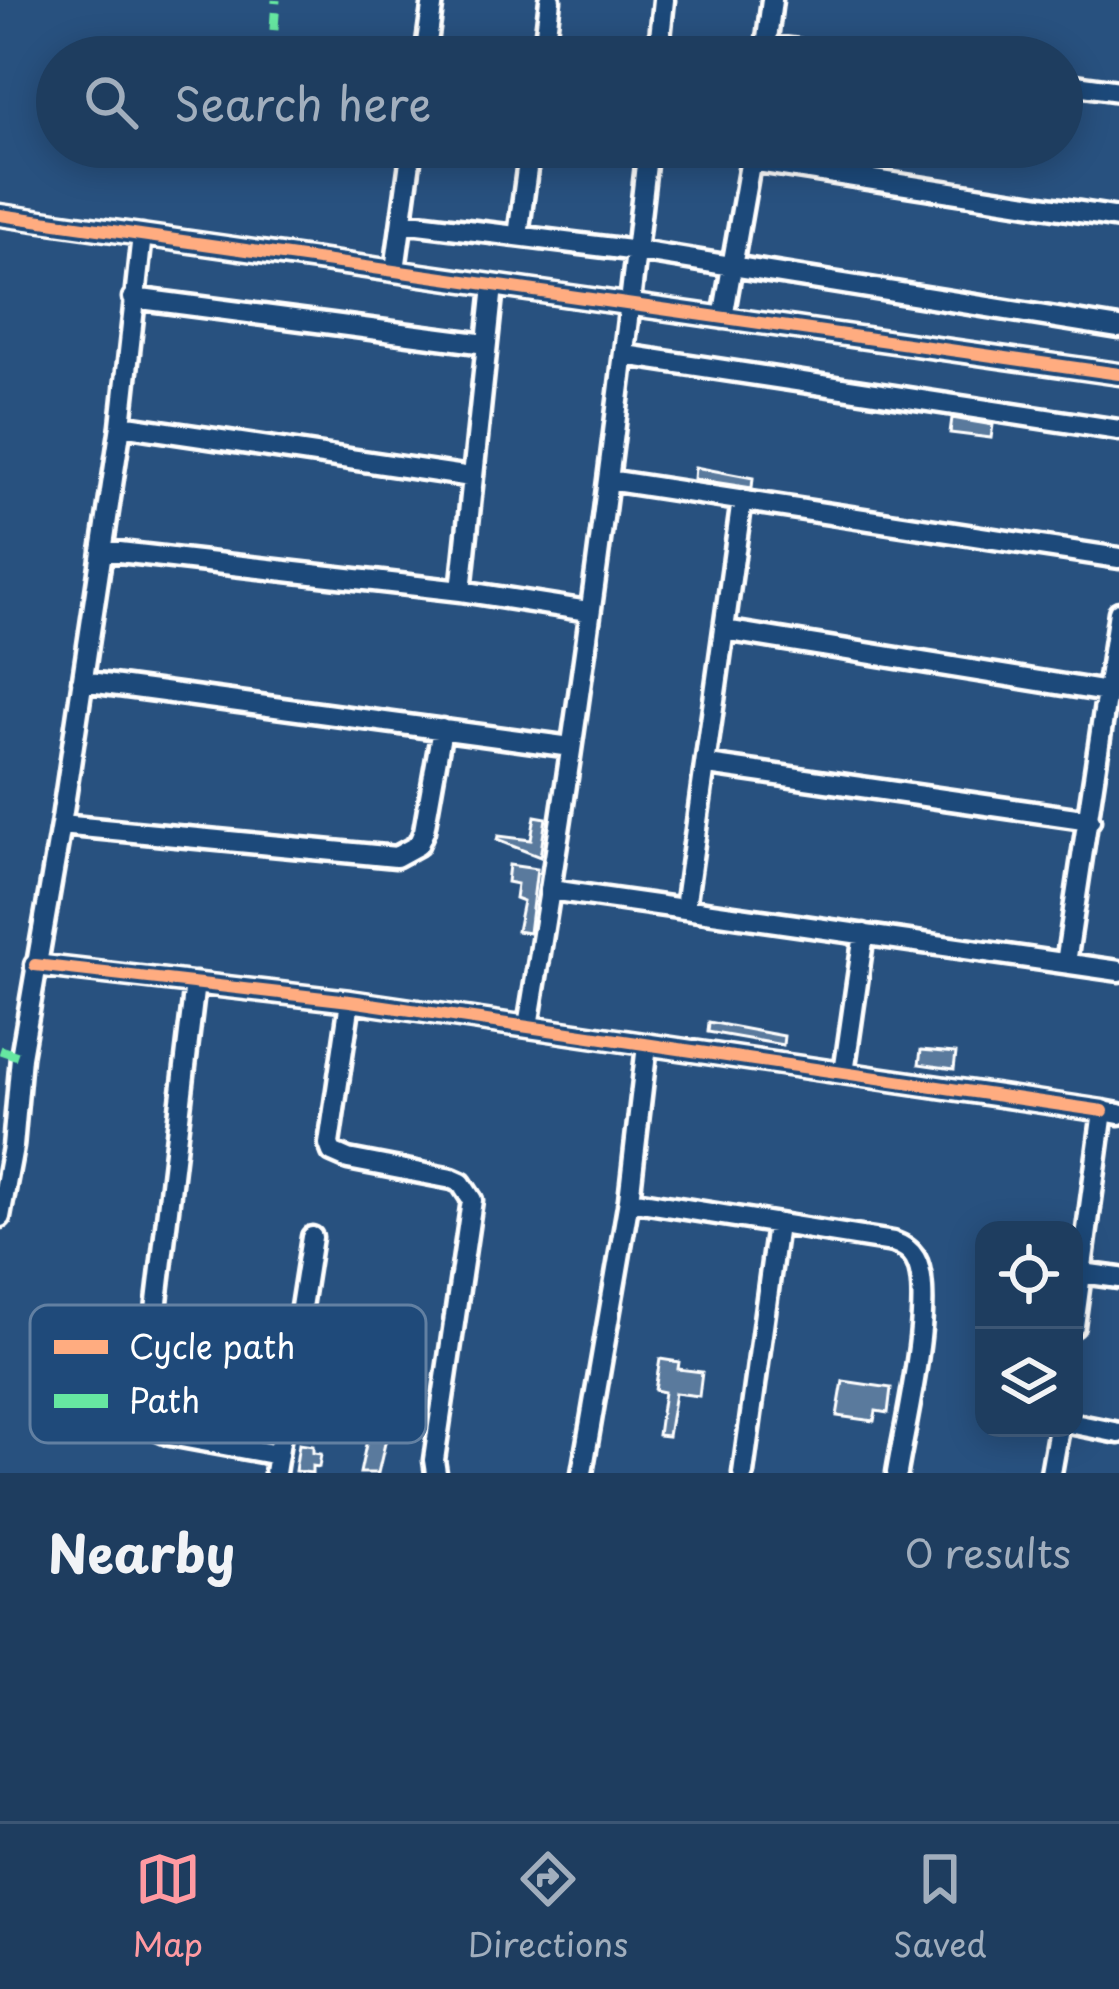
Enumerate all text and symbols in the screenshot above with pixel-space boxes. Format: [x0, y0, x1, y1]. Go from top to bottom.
search box [36, 36, 1083, 168]
text: Search here [174, 68, 431, 136]
icon: search [78, 69, 144, 135]
map controls [975, 1221, 1083, 1437]
button: locate [975, 1221, 1083, 1329]
legend [30, 1305, 426, 1443]
text: Cycle path [129, 1320, 295, 1370]
button: layers [975, 1329, 1083, 1437]
text: Path [129, 1374, 200, 1424]
text: Nearby [48, 1513, 235, 1590]
text: 0 results [905, 1522, 1071, 1581]
tab: Map [132, 1846, 203, 1968]
tab: Directions [468, 1846, 628, 1968]
tab: Saved [893, 1846, 987, 1968]

